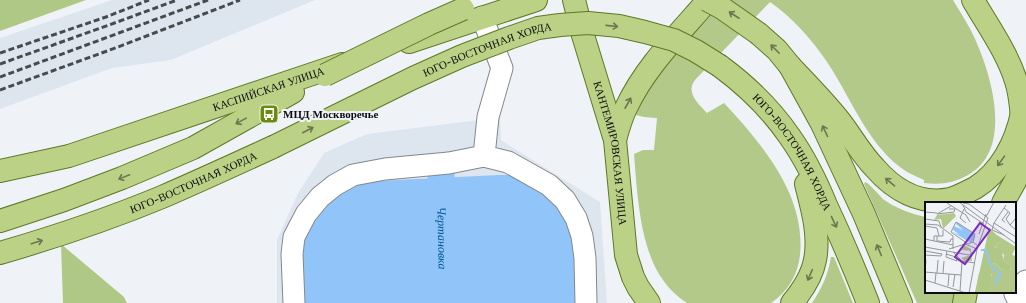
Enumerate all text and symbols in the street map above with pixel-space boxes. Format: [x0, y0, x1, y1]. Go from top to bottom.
one-way arrow [728, 11, 740, 19]
street label: ЮГО-ВОСТОЧНАЯ ХОРДА [420, 19, 553, 80]
one-way arrow [605, 22, 618, 29]
one-way arrow [771, 44, 780, 54]
street label: КАСПИЙСКАЯ УЛИЦА [211, 63, 326, 114]
street label: КАНТЕМИРОВСКАЯ УЛИЦА [590, 79, 630, 226]
street label: ЮГО-ВОСТОЧНАЯ ХОРДА [750, 90, 835, 213]
one-way arrow [625, 97, 633, 109]
bus stop icon: МЦД Москворечье [258, 103, 280, 125]
place label: МЦД Москворечье [283, 107, 379, 121]
one-way arrow [235, 118, 247, 125]
one-way arrow [302, 126, 314, 133]
one-way arrow [821, 126, 828, 138]
street label: ЮГО-ВОСТОЧНАЯ ХОРДА [128, 148, 259, 216]
one-way arrow [997, 156, 1005, 167]
one-way arrow [119, 174, 131, 182]
one-way arrow [884, 178, 895, 187]
inset map [925, 202, 1016, 293]
water label: Чертановка [435, 206, 450, 269]
one-way arrow [831, 215, 838, 227]
one-way arrow [31, 238, 44, 245]
one-way arrow [875, 244, 882, 256]
one-way arrow [806, 268, 813, 280]

